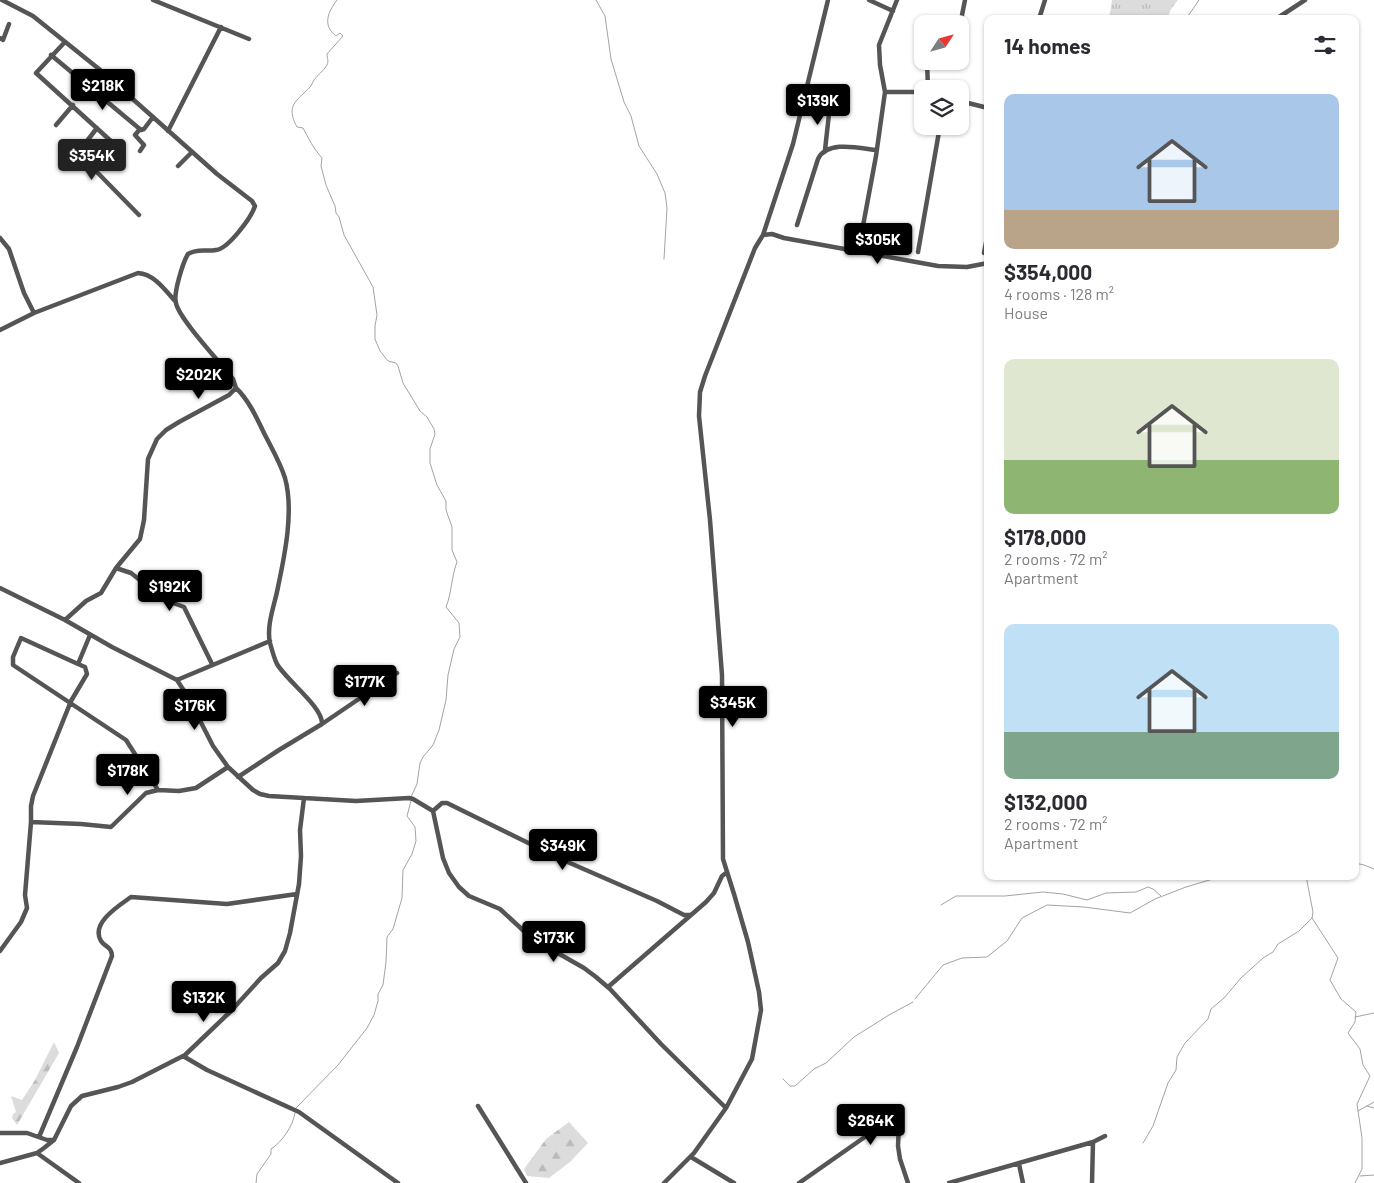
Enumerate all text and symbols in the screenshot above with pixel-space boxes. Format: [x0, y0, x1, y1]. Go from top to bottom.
north arrow [914, 15, 969, 70]
map controls [914, 15, 969, 135]
icon: filters [1311, 31, 1339, 59]
text: 14 homes [1004, 33, 1091, 58]
pin: $218K [68, 68, 138, 111]
text: $218K [82, 75, 124, 94]
button: layers [914, 80, 969, 135]
pin: $139K [783, 84, 853, 126]
text: $139K [797, 90, 839, 109]
icon: home [1127, 126, 1217, 216]
pin: $354K [57, 138, 127, 181]
text: $354K [69, 145, 115, 164]
pin: $305K [843, 222, 913, 265]
text: $305K [855, 229, 901, 248]
text: $354,000 [1004, 259, 1092, 284]
text: 4 rooms · 128 m² [1004, 284, 1114, 303]
text: House [1004, 303, 1048, 322]
pin: $202K [164, 358, 234, 400]
text: $202K [176, 364, 222, 383]
icon: home [1127, 391, 1217, 481]
text: $178,000 [1004, 524, 1086, 549]
text: 2 rooms · 72 m² [1004, 549, 1107, 568]
text: Apartment [1004, 568, 1079, 587]
pin: $192K [135, 570, 205, 612]
text: $192K [149, 576, 191, 595]
icon: home [1127, 656, 1217, 746]
pin: $177K [330, 664, 400, 707]
text: $177K [345, 671, 385, 690]
pin: $345K [698, 686, 768, 728]
pin: $176K [160, 688, 230, 731]
text: $345K [710, 692, 756, 711]
text: $176K [174, 695, 216, 714]
pin: $178K [93, 754, 163, 796]
text: $178K [107, 760, 149, 779]
text: $132,000 [1004, 789, 1087, 814]
text: 2 rooms · 72 m² [1004, 814, 1107, 833]
pin: $349K [528, 828, 598, 871]
text: Apartment [1004, 833, 1079, 852]
text: $349K [540, 835, 586, 854]
pin: $173K [519, 920, 589, 963]
text: $173K [533, 927, 575, 946]
pin: $132K [169, 980, 239, 1023]
text: $132K [183, 987, 225, 1006]
pin: $264K [836, 1104, 906, 1146]
text: $264K [848, 1110, 894, 1129]

